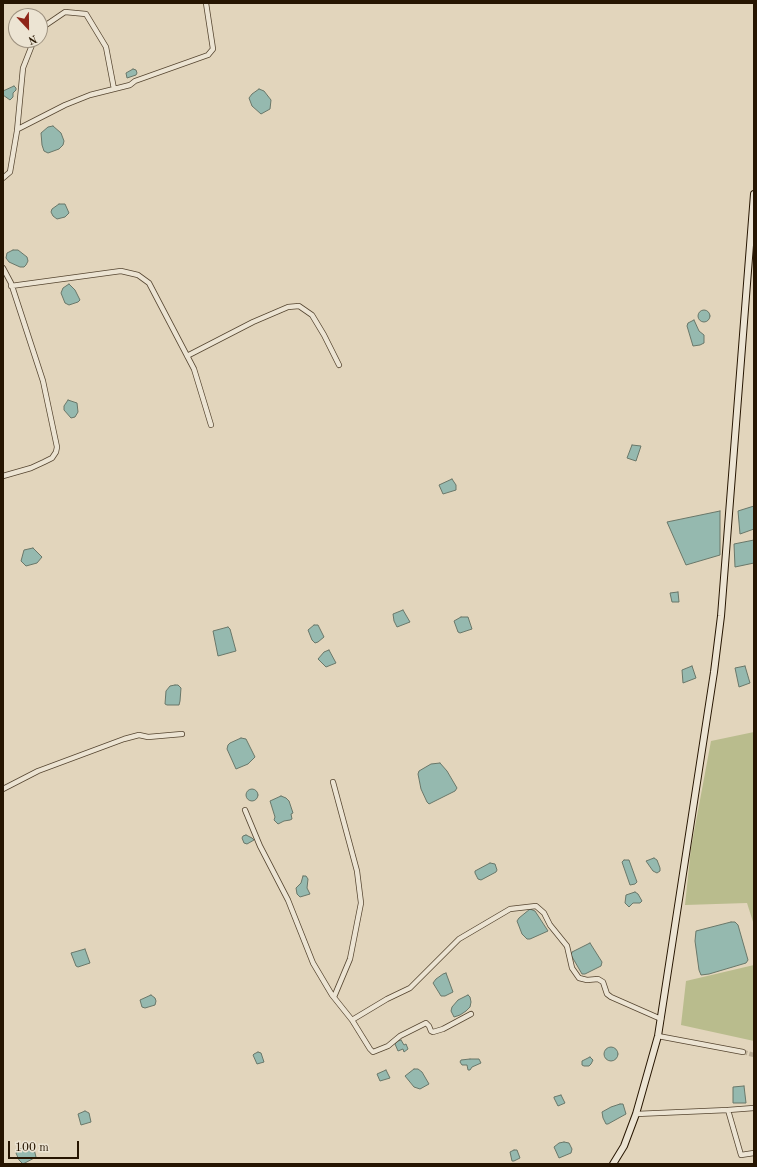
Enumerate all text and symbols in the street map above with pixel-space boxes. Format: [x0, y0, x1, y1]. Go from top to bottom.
north arrow [8, 8, 48, 48]
text: N [26, 32, 38, 45]
scale bar [10, 1133, 81, 1159]
text: 100 m [15, 1142, 49, 1154]

